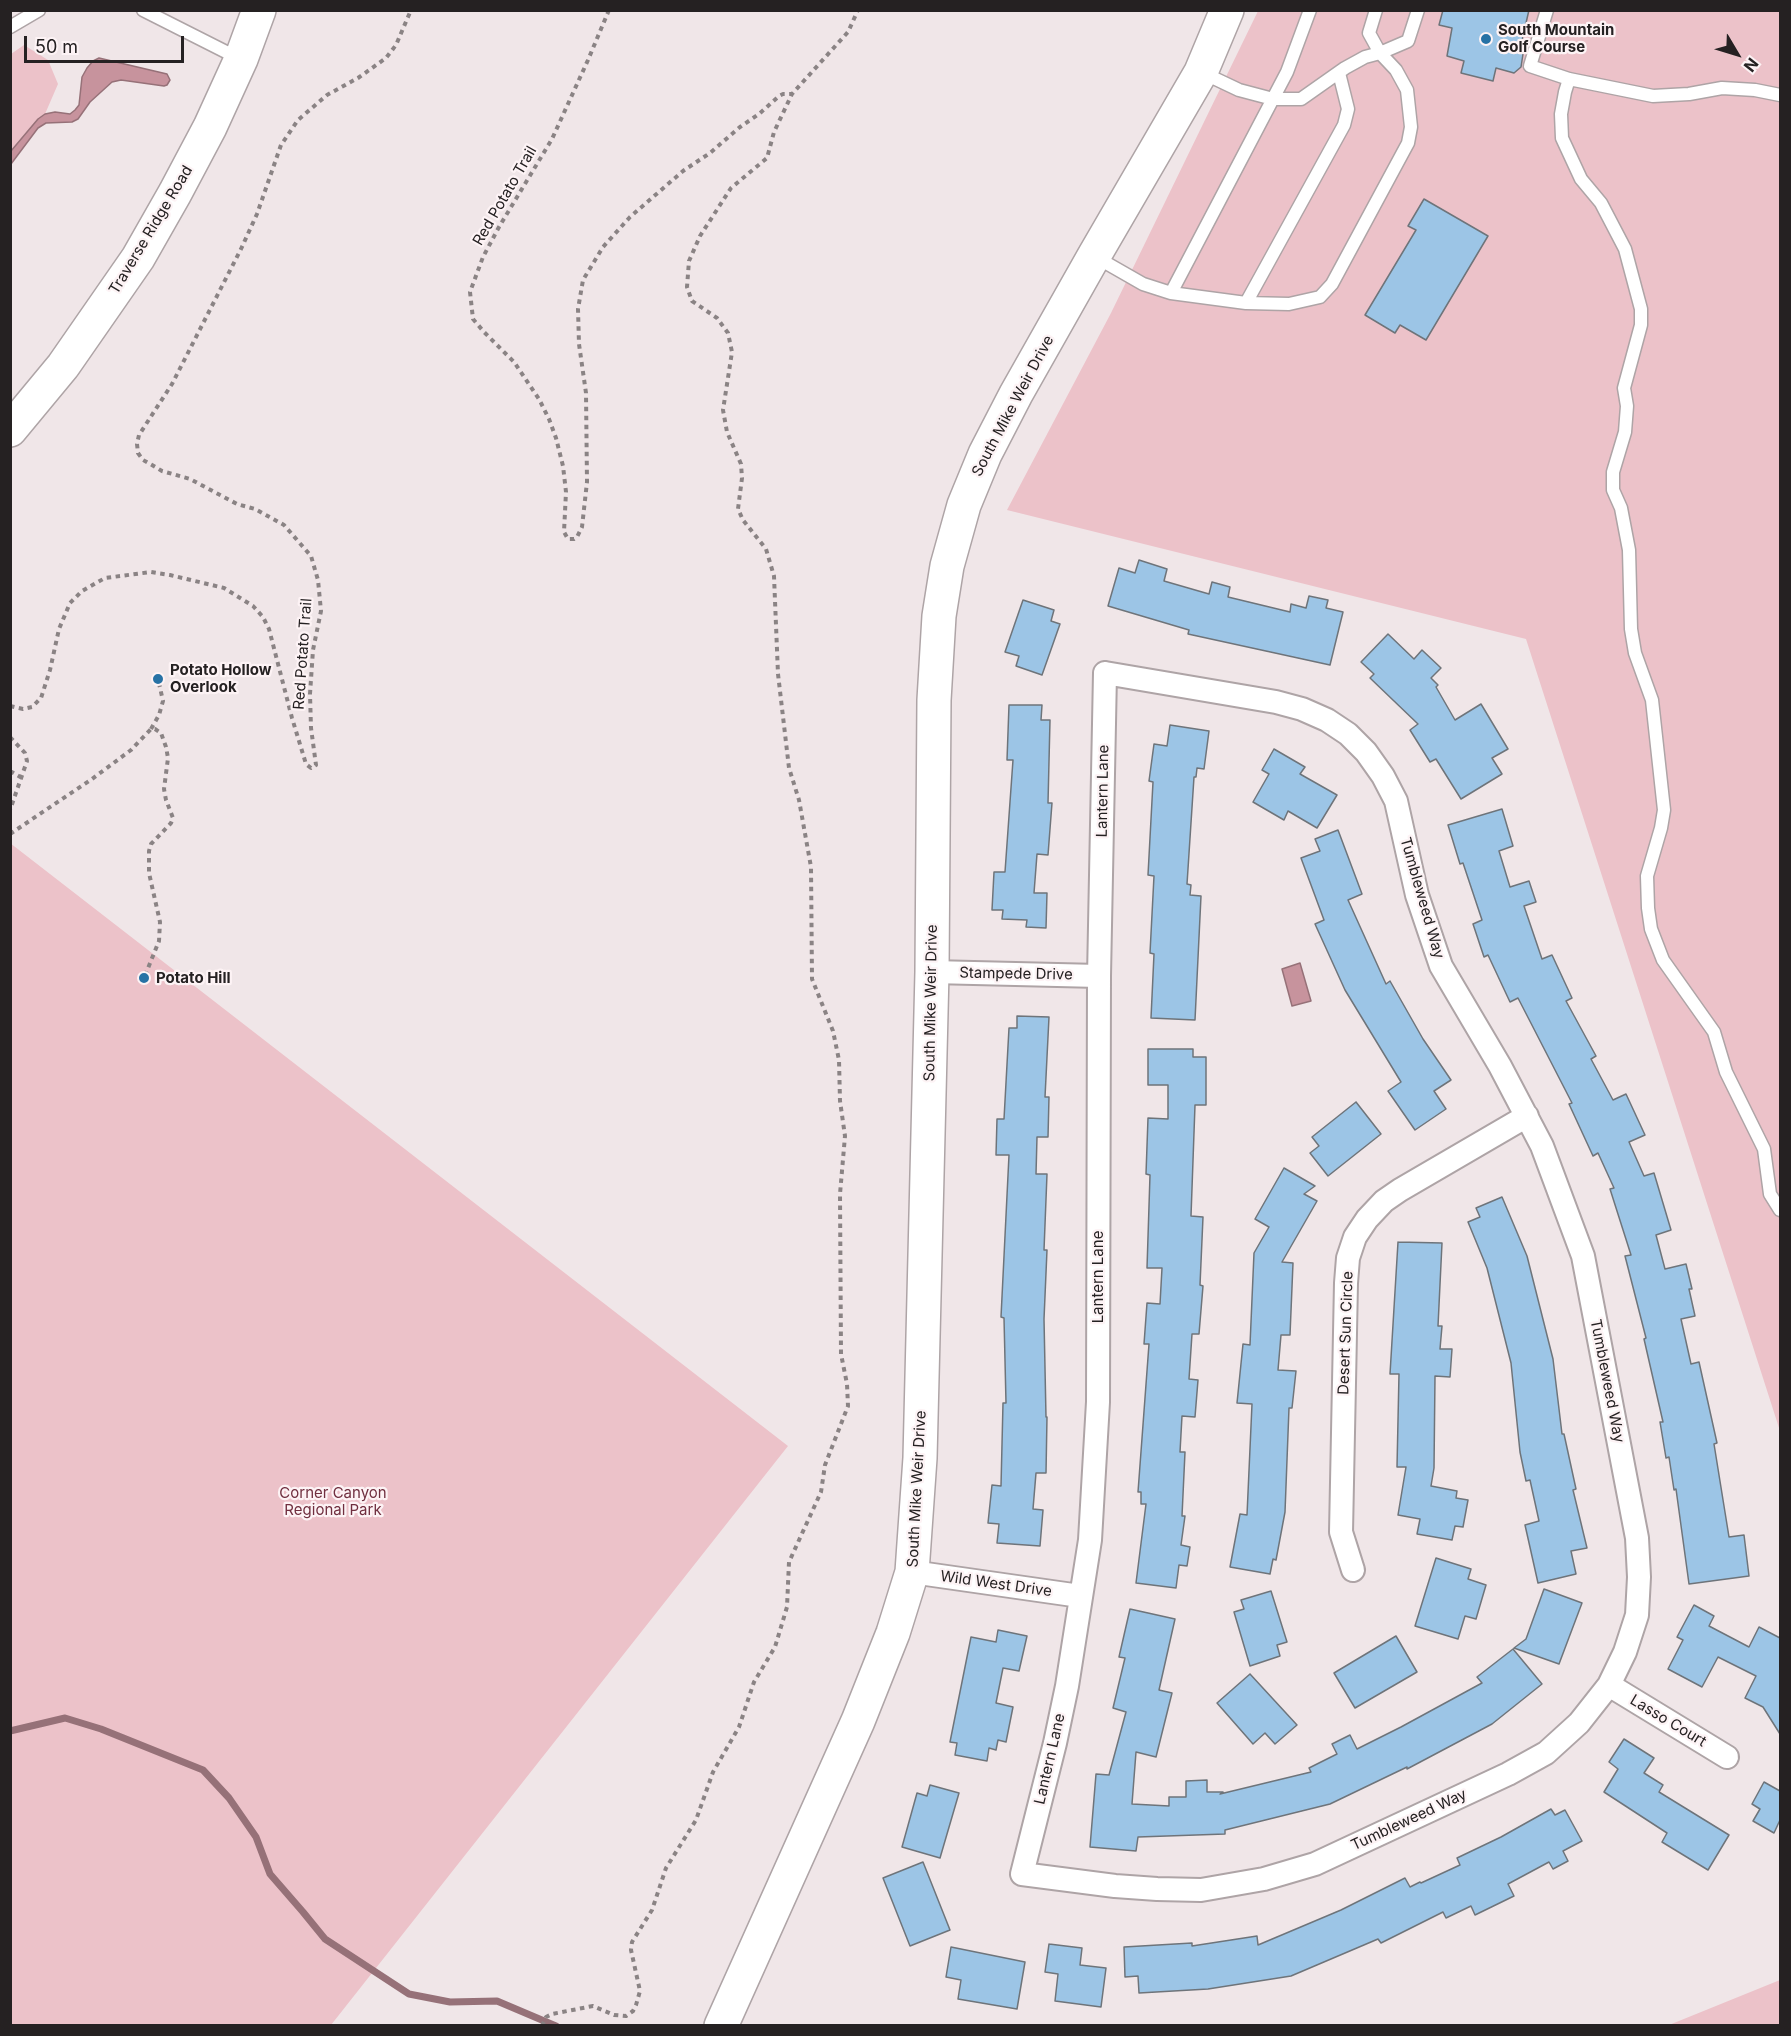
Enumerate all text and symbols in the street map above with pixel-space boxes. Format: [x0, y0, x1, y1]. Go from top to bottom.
place label: South Mountain Golf Course [1498, 21, 1614, 56]
scale bar [27, 24, 188, 62]
north arrow [1707, 24, 1767, 84]
marker: South Mountain Golf Course [1479, 32, 1493, 46]
text: 50 m [35, 36, 78, 57]
text: N [1740, 54, 1763, 76]
street label: Red Potato Trail [469, 143, 541, 249]
street label: Traverse Ridge Road [105, 162, 197, 298]
street label: South Mike Weir Drive [968, 332, 1058, 480]
street label: Red Potato Trail [290, 598, 316, 710]
place label: Potato Hollow Overlook [170, 661, 271, 696]
marker: Potato Hollow Overlook [151, 672, 165, 686]
street label: Lantern Lane [1093, 744, 1113, 838]
street label: Tumbleweed Way [1396, 835, 1448, 961]
street label: South Mike Weir Drive [921, 924, 941, 1082]
street label: Stampede Drive [959, 964, 1073, 984]
place label: Potato Hill [156, 969, 231, 987]
marker: Potato Hill [137, 971, 151, 985]
street label: Lantern Lane [1089, 1231, 1107, 1323]
street label: Desert Sun Circle [1335, 1271, 1357, 1395]
street label: Tumbleweed Way [1586, 1318, 1628, 1444]
street label: South Mike Weir Drive [904, 1410, 930, 1568]
park label: Corner Canyon Regional Park [279, 1484, 387, 1519]
street label: Wild West Drive [939, 1567, 1053, 1601]
street label: Lasso Court [1627, 1691, 1709, 1751]
street label: Lantern Lane [1031, 1712, 1069, 1806]
street label: Tumbleweed Way [1348, 1785, 1470, 1855]

